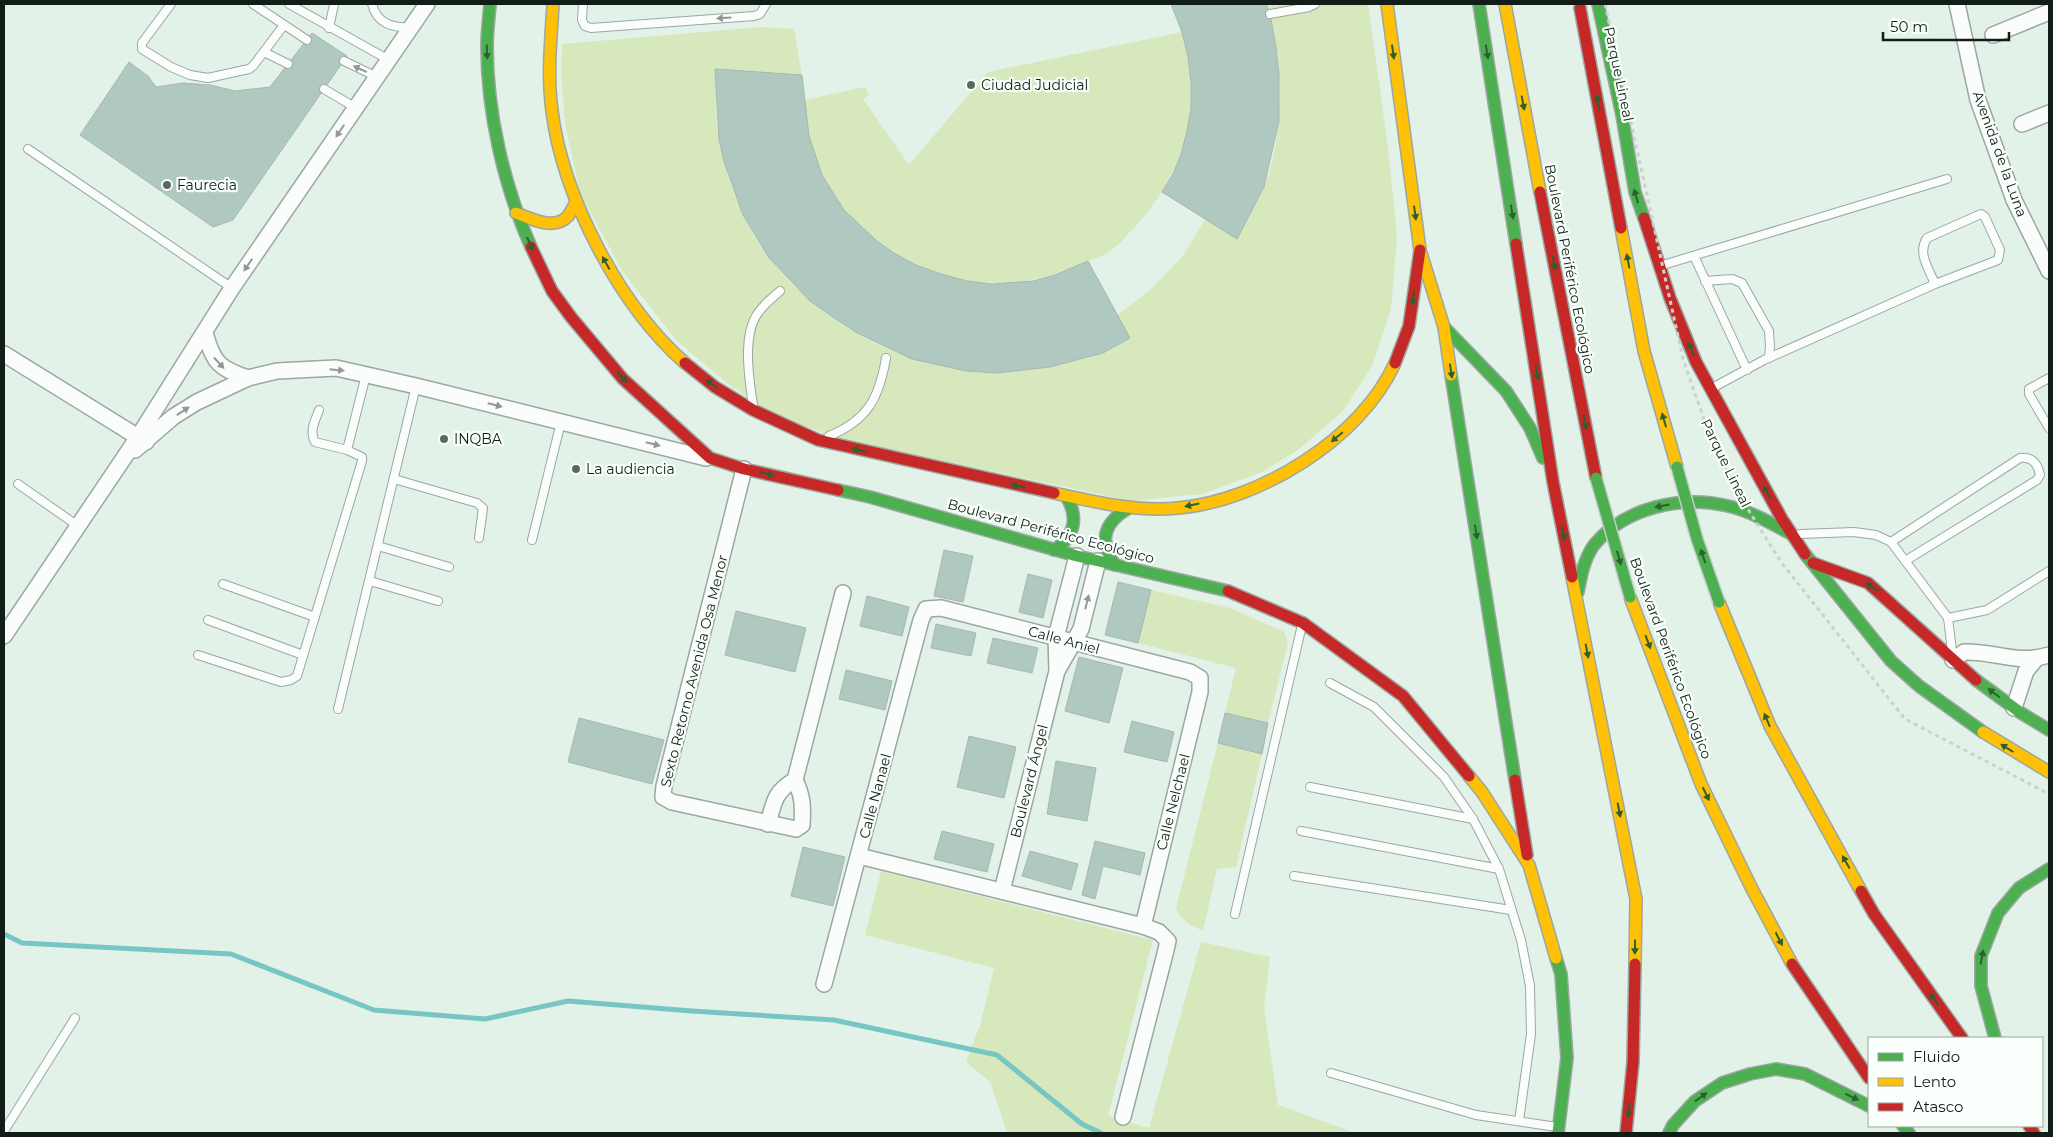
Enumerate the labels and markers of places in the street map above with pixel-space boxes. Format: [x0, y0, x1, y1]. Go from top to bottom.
place label: Ciudad Judicial [981, 76, 1088, 94]
marker: Ciudad Judicial [965, 79, 977, 91]
place label: Faurecia [177, 176, 237, 194]
marker: Faurecia [161, 179, 173, 191]
place label: INQBA [454, 430, 503, 448]
marker: INQBA [438, 433, 450, 445]
place label: La audiencia [586, 460, 675, 478]
marker: La audiencia [570, 463, 582, 475]

